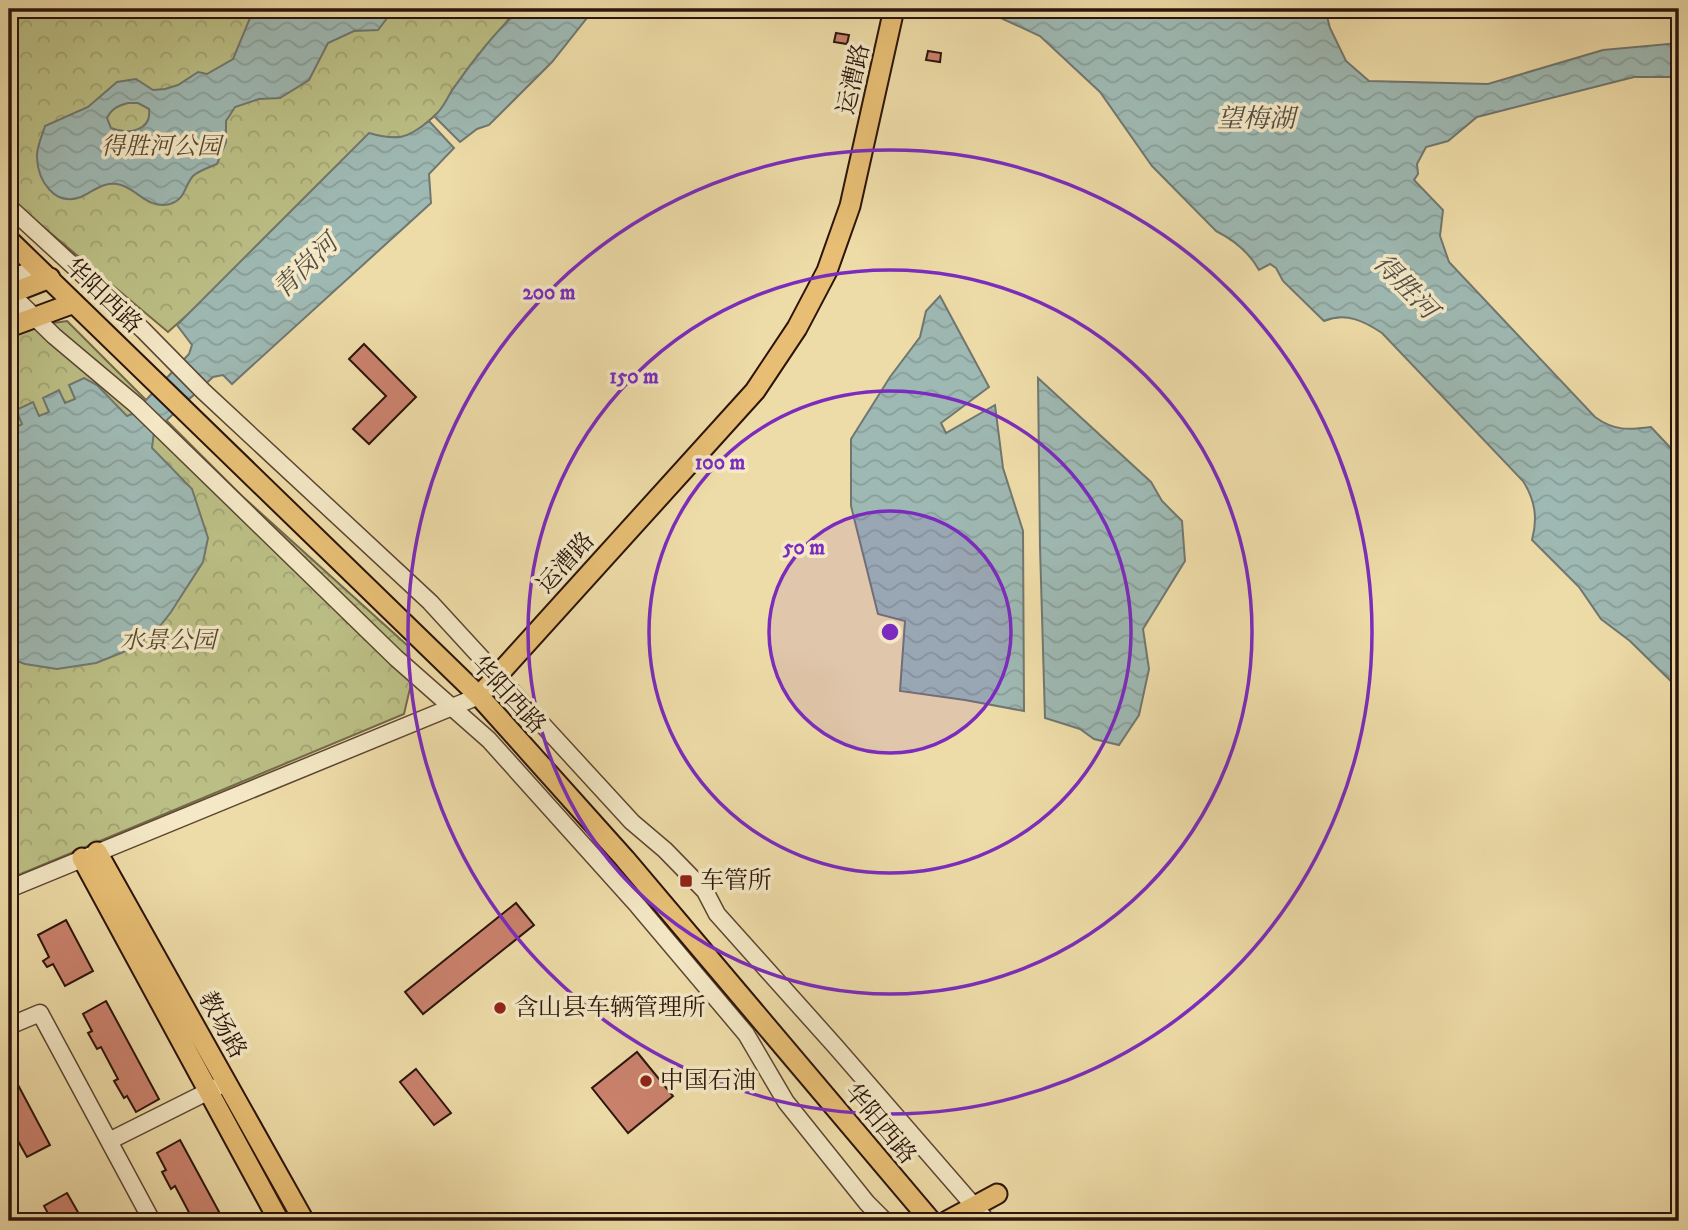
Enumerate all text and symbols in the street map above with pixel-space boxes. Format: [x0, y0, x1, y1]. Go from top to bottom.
street label: 运漕路 [831, 41, 877, 117]
water label: 望梅湖 [1217, 103, 1299, 136]
park label: 得胜河公园 [101, 132, 225, 162]
water label: 青岗河 [266, 225, 348, 306]
water label: 得胜河 [1366, 247, 1447, 329]
street label: 华阳西路 [58, 252, 148, 340]
text: 200 m [522, 280, 576, 306]
text: 150 m [609, 364, 659, 390]
text: 100 m [695, 450, 745, 476]
street label: 运漕路 [531, 526, 601, 600]
text: 50 m [782, 535, 825, 561]
centre of rings [878, 620, 902, 644]
park label: 水景公园 [120, 626, 220, 656]
street label: 华阳西路 [464, 650, 552, 740]
place label: 车管所 [700, 866, 772, 896]
marker: 车管所 [678, 873, 694, 889]
street label: 教场路 [191, 986, 253, 1064]
place label: 含山县车辆管理所 [514, 993, 706, 1023]
marker: 含山县车辆管理所 [492, 1000, 508, 1016]
place label: 中国石油 [660, 1066, 756, 1096]
marker: 中国石油 [638, 1073, 654, 1089]
street label: 华阳西路 [838, 1078, 922, 1170]

